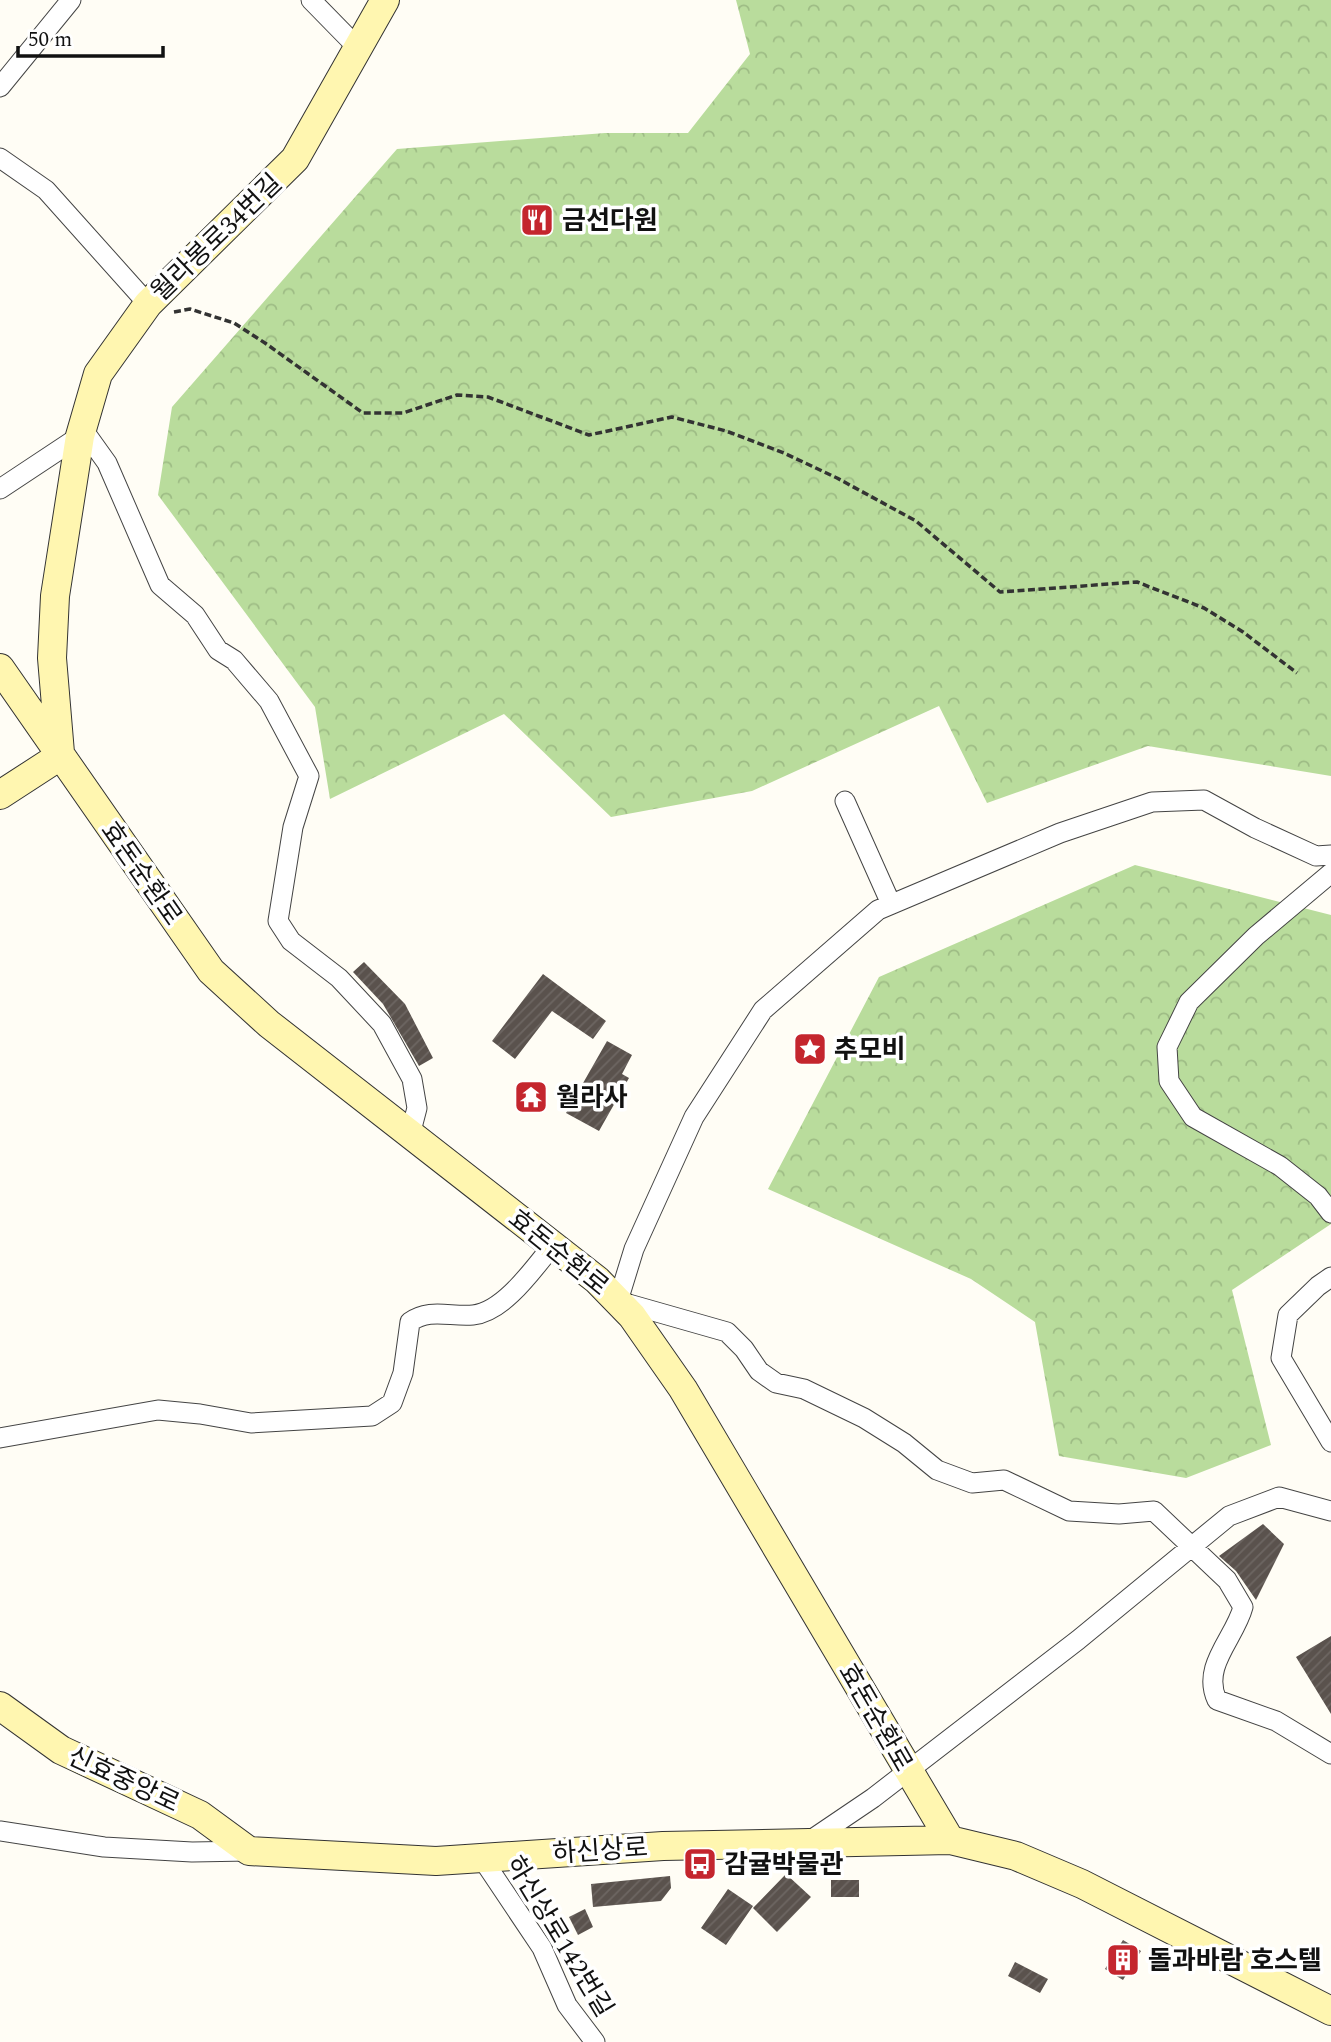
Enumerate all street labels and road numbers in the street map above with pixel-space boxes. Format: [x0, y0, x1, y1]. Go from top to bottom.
street label: 월라봉로34번길 [142, 164, 292, 311]
street label: 효돈순환로 [90, 813, 192, 934]
street label: 효돈순환로 [499, 1200, 617, 1306]
street label: 효돈순환로 [828, 1656, 922, 1779]
street label: 신효중앙로 [61, 1737, 186, 1823]
street label: 하신상로 [551, 1828, 649, 1874]
street label: 하신상로142번길 [495, 1848, 623, 2025]

